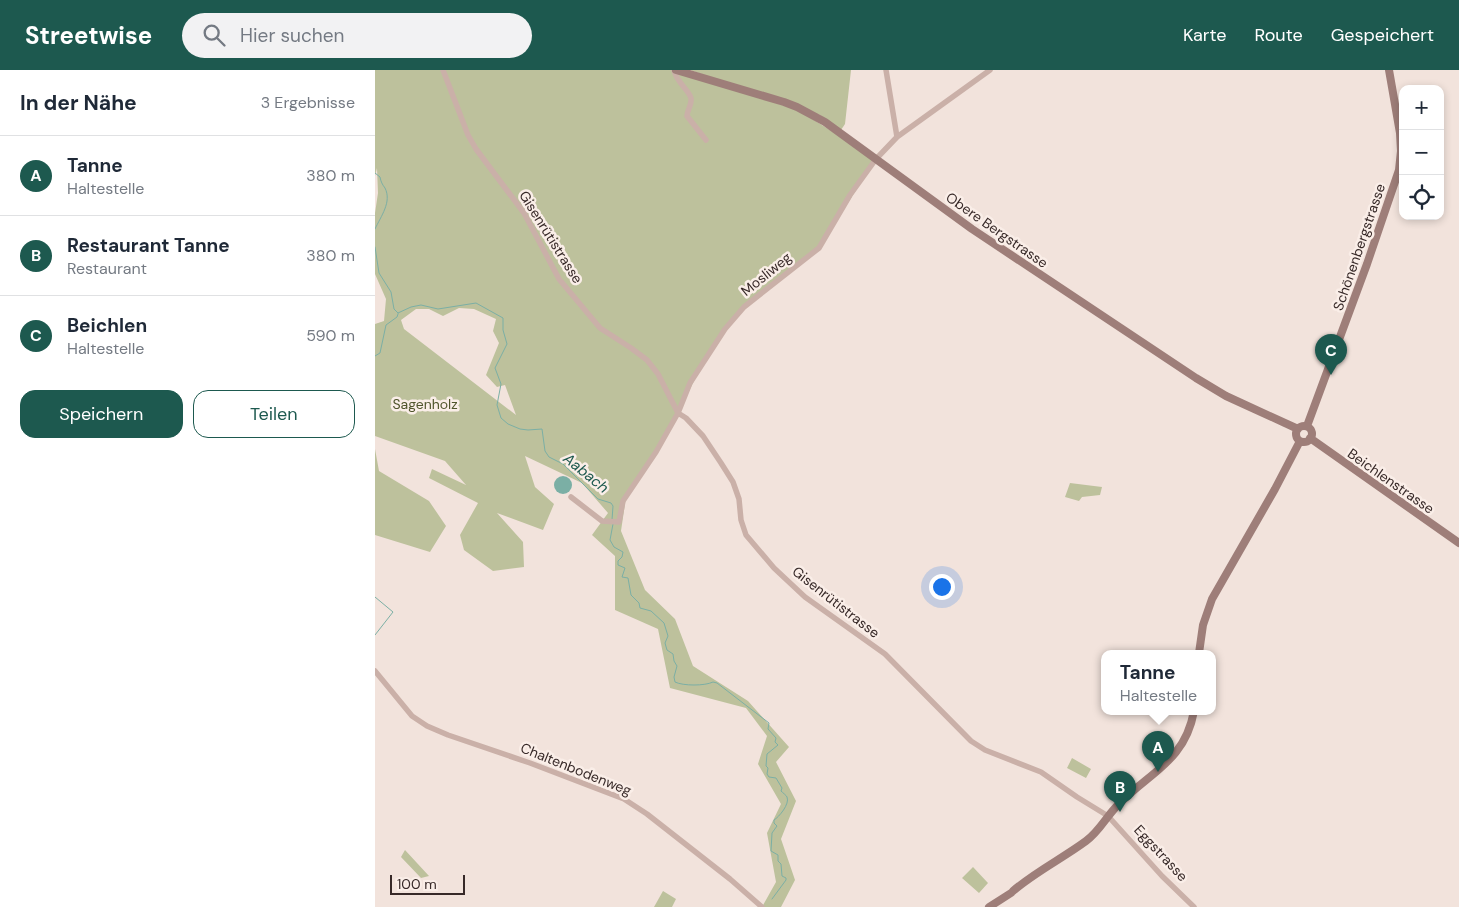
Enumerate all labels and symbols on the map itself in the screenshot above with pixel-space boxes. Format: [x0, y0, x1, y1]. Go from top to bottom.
street label: Schönenbergstrasse [1329, 181, 1389, 313]
street label: Gisenrütistrasse [515, 187, 587, 287]
street label: Obere Bergstrasse [943, 188, 1052, 272]
street label: Mosliweg [737, 248, 795, 300]
pin: C [1315, 334, 1347, 375]
park label: Sagenholz [392, 395, 458, 413]
street label: Beichlenstrasse [1344, 444, 1438, 518]
water label: Aabach [558, 448, 613, 498]
street label: Gisenrütistrasse [789, 562, 883, 642]
your location [929, 574, 955, 600]
pin: A [1142, 731, 1174, 772]
street label: Chaltenbodenweg [518, 739, 634, 800]
pin: B [1104, 771, 1136, 812]
street label: Eggstrasse [1130, 821, 1192, 885]
scale bar [390, 872, 465, 895]

